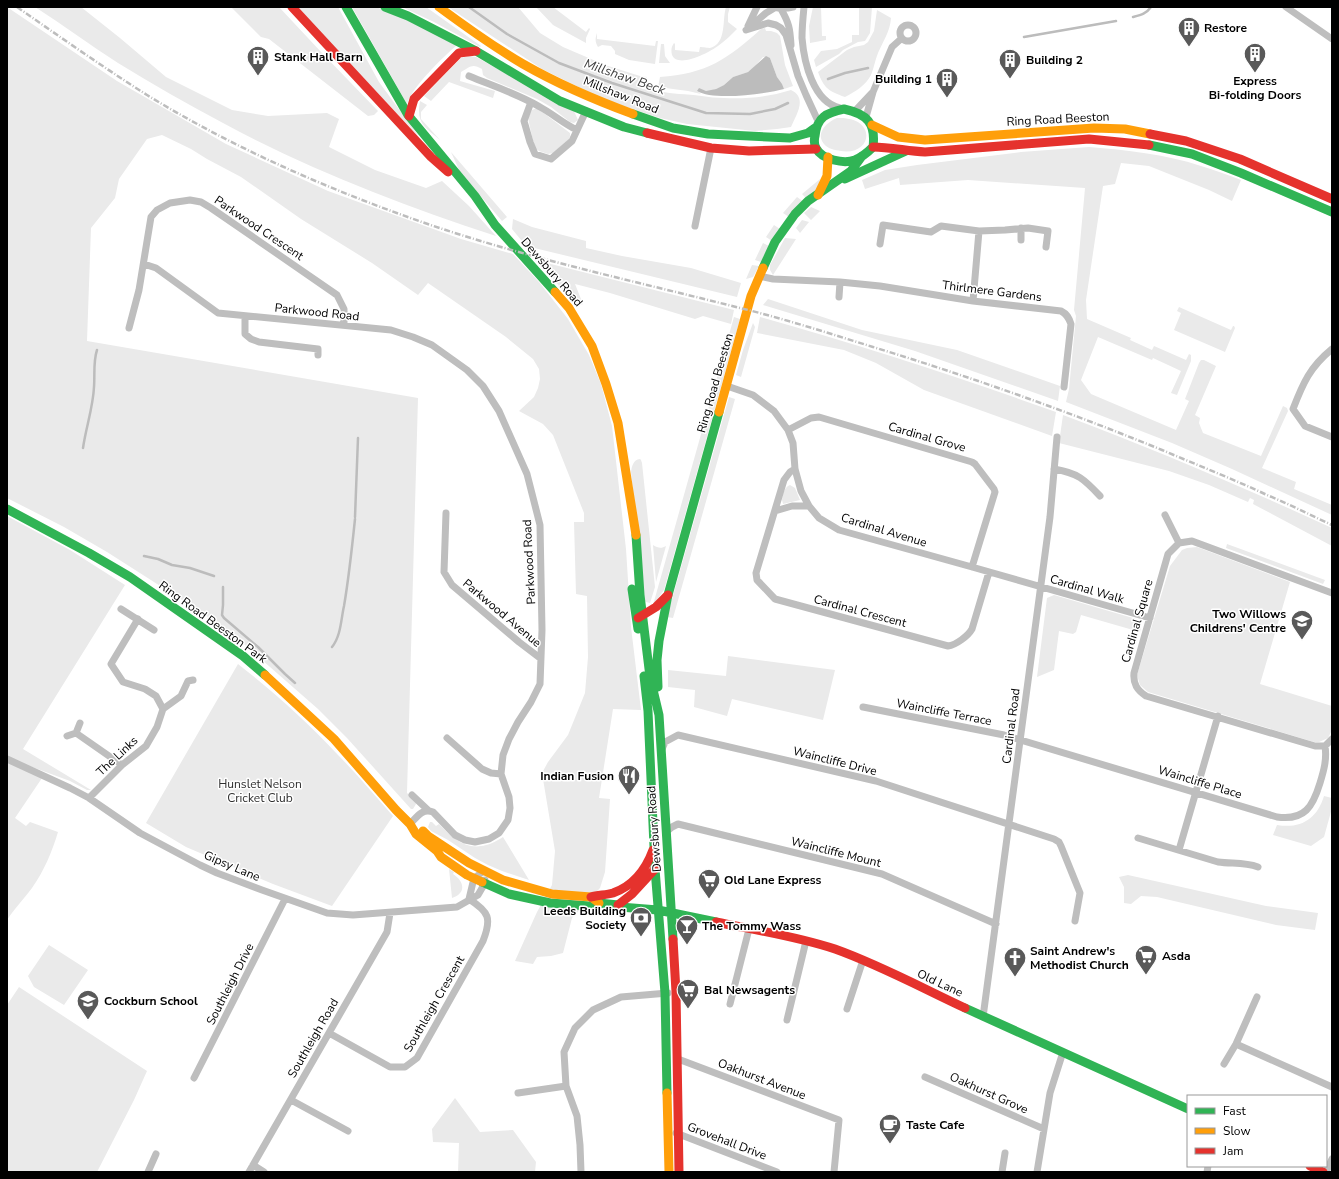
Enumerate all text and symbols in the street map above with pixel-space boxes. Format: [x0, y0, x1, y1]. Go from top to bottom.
building icon: Restore [1176, 15, 1202, 48]
place label: Restore [1204, 20, 1247, 36]
building icon: Express Bi-folding Doors [1242, 41, 1268, 74]
building icon: Stank Hall Barn [245, 44, 271, 77]
building icon: Building 2 [997, 47, 1023, 80]
place label: Stank Hall Barn [274, 49, 363, 65]
place label: Building 2 [1026, 52, 1083, 68]
water label: Millshaw Beck [582, 55, 668, 99]
building icon: Building 1 [934, 66, 960, 99]
place label: Building 1 [875, 71, 932, 87]
street label: Millshaw Road [581, 73, 661, 117]
place label: Express Bi-folding Doors [1209, 73, 1301, 103]
street label: Ring Road Beeston [1006, 108, 1110, 130]
street label: Parkwood Crescent [211, 192, 307, 264]
street label: Dewsbury Road [518, 234, 586, 310]
street label: Thirlmere Gardens [941, 277, 1043, 305]
street label: Parkwood Road [274, 300, 360, 324]
street label: Ring Road Beeston [693, 331, 737, 435]
street label: Cardinal Grove [886, 418, 968, 456]
street label: Cardinal Avenue [839, 509, 929, 551]
street label: Parkwood Road [519, 519, 539, 605]
street label: Cardinal Walk [1048, 571, 1127, 608]
street label: Parkwood Avenue [459, 575, 545, 651]
street label: Ring Road Beeston Park [156, 577, 271, 667]
street label: Cardinal Square [1117, 577, 1157, 665]
street label: Cardinal Crescent [812, 591, 909, 631]
place label: Two Willows Childrens' Centre [1190, 606, 1286, 636]
school or university icon: Two Willows Childrens' Centre [1289, 608, 1315, 641]
street label: Cardinal Road [998, 687, 1024, 765]
street label: Waincliffe Terrace [895, 695, 993, 729]
street label: The Links [93, 733, 141, 779]
street label: Waincliffe Drive [791, 743, 879, 779]
street label: Waincliffe Place [1156, 762, 1244, 802]
restaurant icon: Indian Fusion [616, 763, 642, 796]
place label: Indian Fusion [540, 768, 614, 784]
park label: Hunslet Nelson Cricket Club [218, 776, 302, 806]
street label: Dewsbury Road [643, 785, 665, 873]
street label: Waincliffe Mount [789, 833, 883, 871]
street label: Gipsy Lane [201, 847, 263, 885]
supermarket icon: Old Lane Express [696, 867, 722, 900]
place label: Old Lane Express [724, 872, 822, 888]
place label: Leeds Building Society [543, 903, 627, 933]
bank icon: Leeds Building Society [628, 905, 654, 938]
bar icon: The Tommy Wass [674, 913, 700, 946]
place label: The Tommy Wass [702, 918, 801, 934]
street label: Southleigh Drive [202, 940, 258, 1028]
place label: Saint Andrew's Methodist Church [1030, 943, 1129, 973]
supermarket icon: Asda [1133, 943, 1159, 976]
church icon: Saint Andrew's Methodist Church [1002, 945, 1028, 978]
place label: Asda [1162, 948, 1190, 964]
street label: Southleigh Crescent [400, 952, 468, 1055]
street label: Old Lane [914, 965, 966, 1001]
supermarket icon: Bal Newsagents [675, 977, 701, 1010]
place label: Bal Newsagents [704, 982, 795, 998]
school or university icon: Cockburn School [75, 988, 101, 1021]
place label: Cockburn School [104, 993, 198, 1009]
street label: Southleigh Road [284, 995, 342, 1081]
street label: Oakhurst Avenue [716, 1055, 808, 1103]
street label: Oakhurst Grove [947, 1069, 1031, 1117]
legend [1187, 1095, 1327, 1167]
text: Fast [1223, 1103, 1246, 1119]
cafe icon: Taste Cafe [877, 1112, 903, 1145]
place label: Taste Cafe [906, 1117, 965, 1133]
street label: Grovehall Drive [685, 1119, 769, 1163]
text: Slow [1223, 1123, 1251, 1139]
text: Jam [1222, 1143, 1244, 1159]

